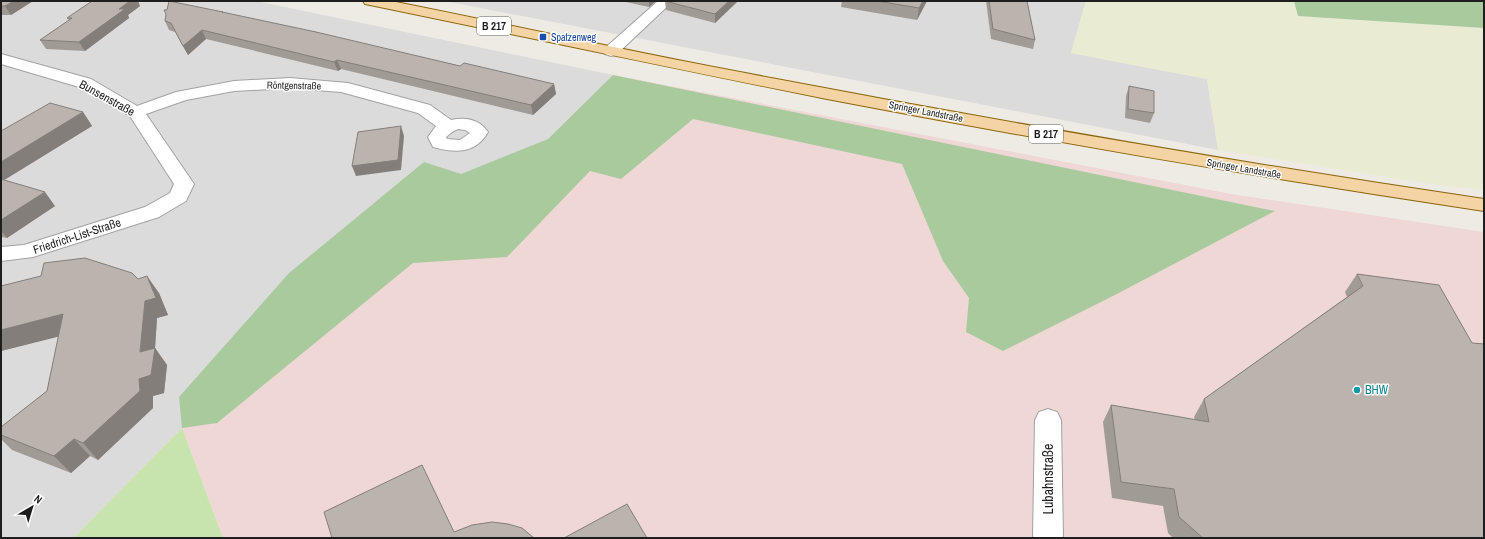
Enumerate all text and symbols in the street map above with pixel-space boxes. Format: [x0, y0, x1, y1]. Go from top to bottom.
road number: B 217 [477, 17, 511, 35]
place label: Spatzenweg [551, 31, 597, 44]
marker: Spatzenweg [538, 32, 548, 42]
street label: Bunsenstraße [76, 76, 138, 120]
street label: Röntgenstraße [267, 79, 322, 92]
street label: Springer Landstraße [888, 98, 964, 125]
road number: B 217 [1029, 125, 1063, 143]
street label: Springer Landstraße [1206, 156, 1283, 181]
street label: Friedrich-List-Straße [31, 214, 123, 258]
place label: BHW [1365, 382, 1389, 398]
marker: BHW [1352, 385, 1362, 395]
street label: Lubahnstraße [1039, 444, 1057, 514]
north arrow [12, 487, 52, 527]
text: N [31, 492, 45, 507]

